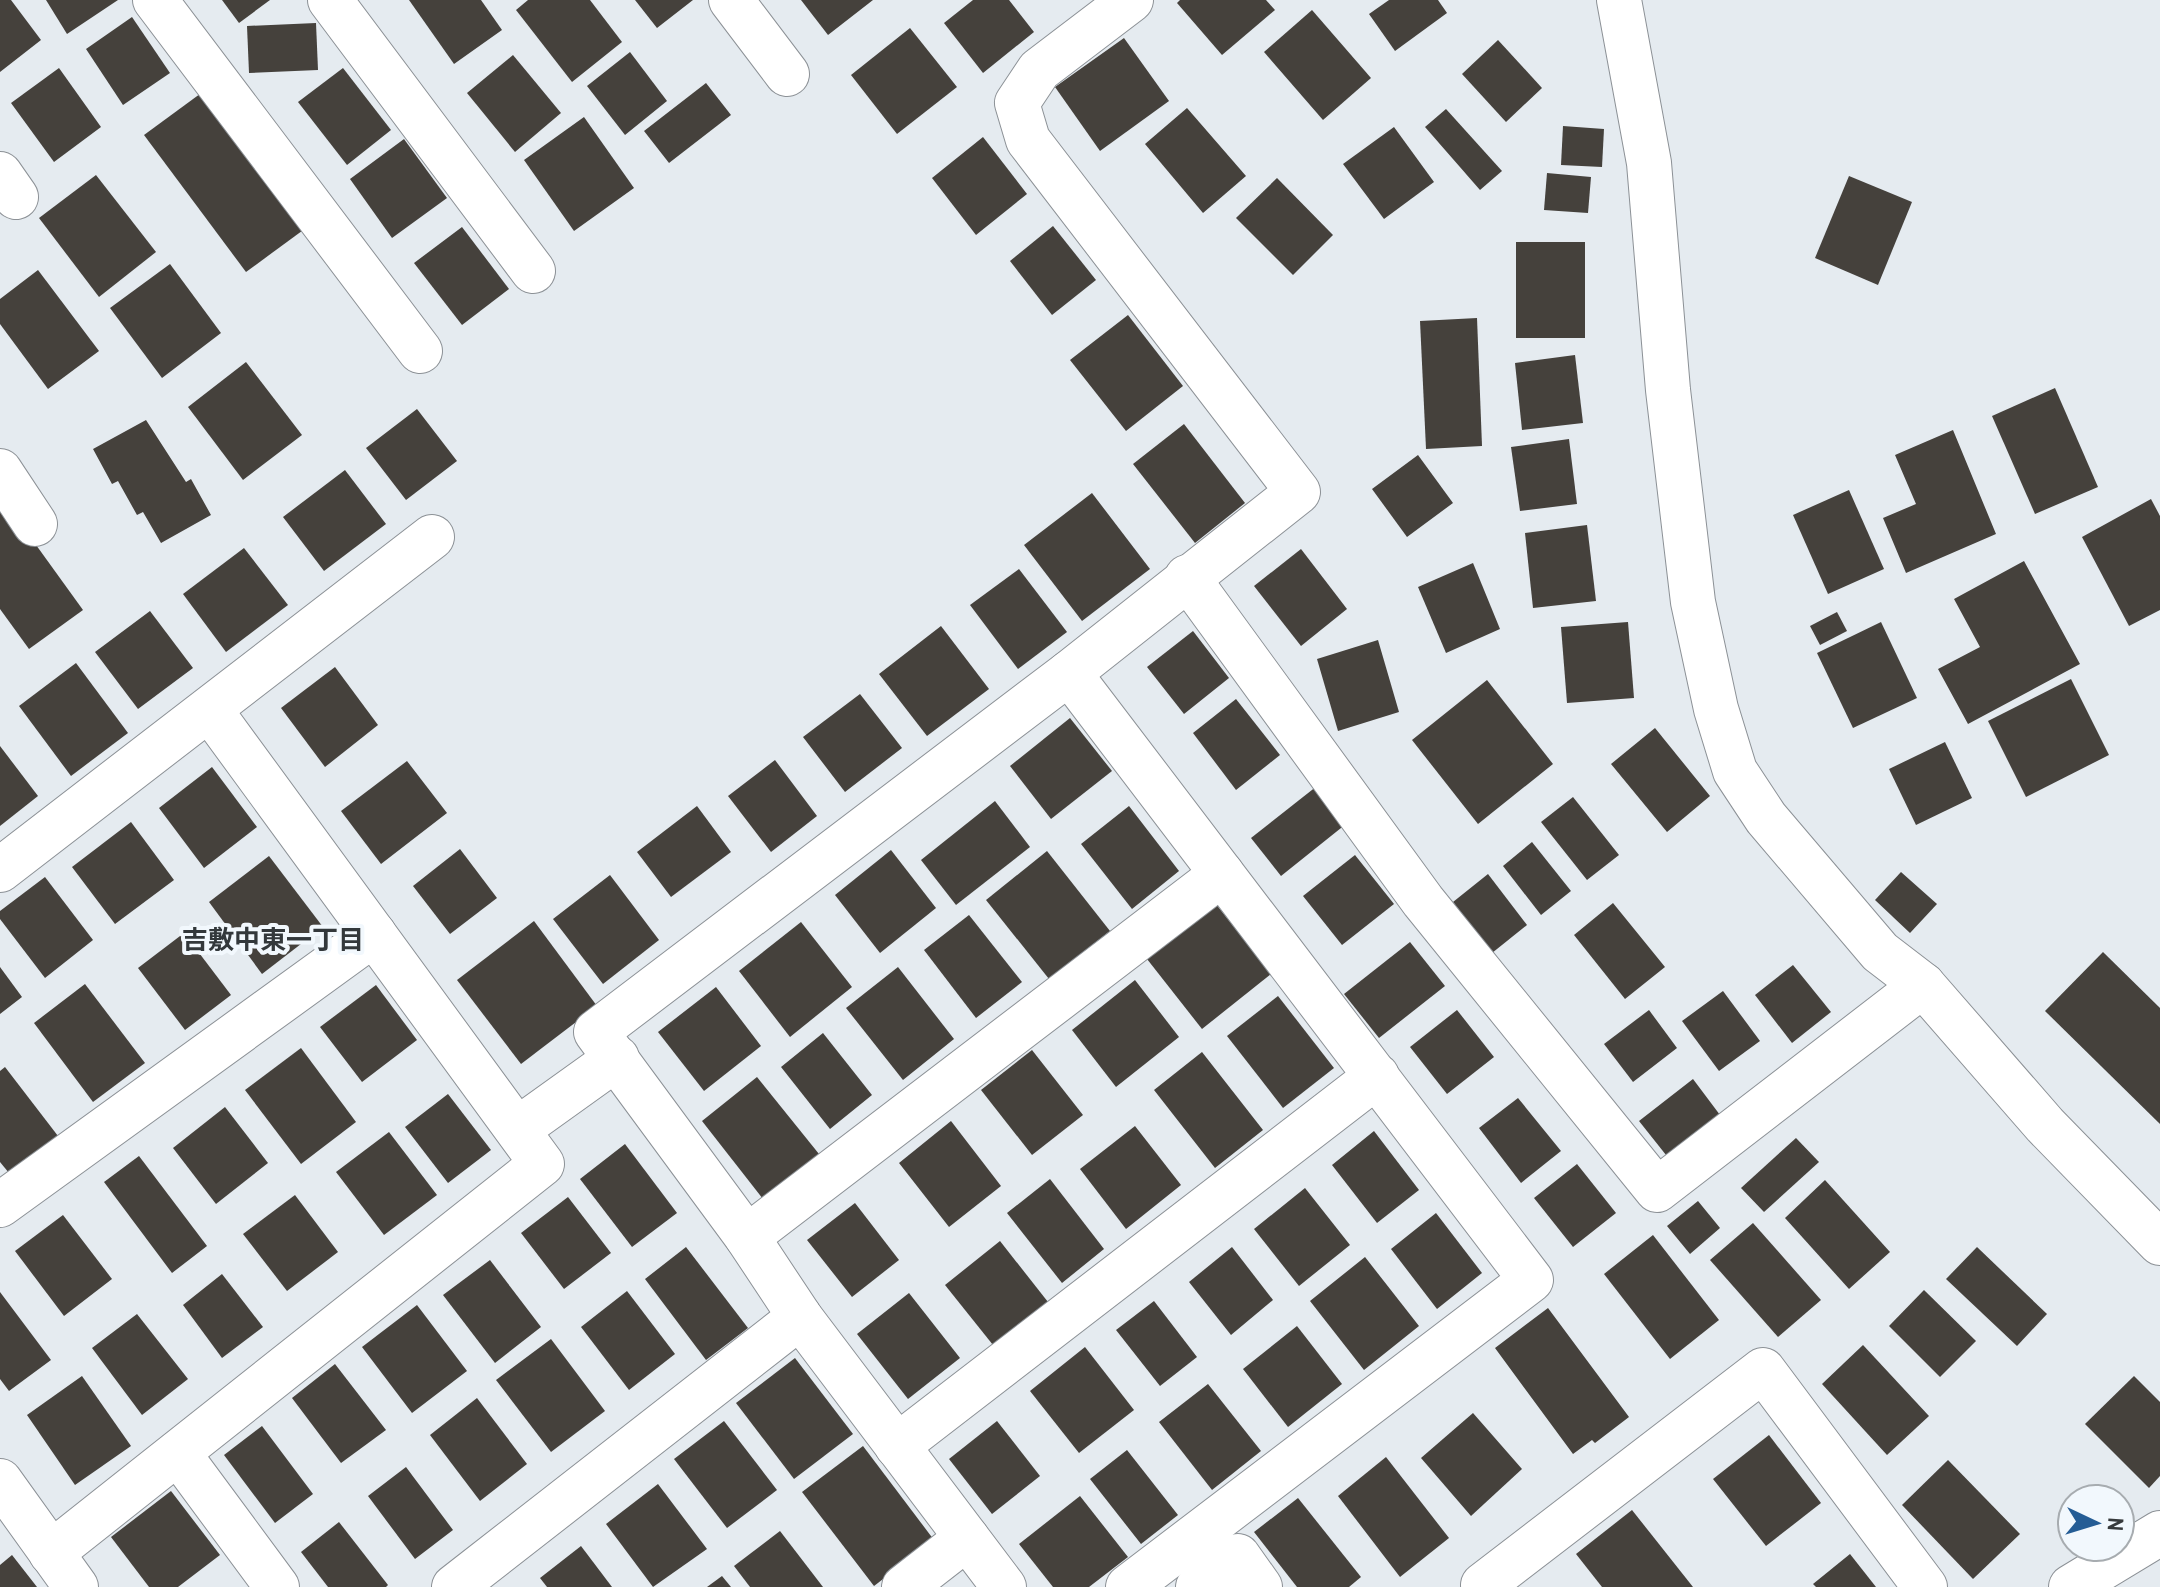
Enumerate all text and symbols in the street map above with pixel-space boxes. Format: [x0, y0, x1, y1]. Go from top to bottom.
district label: 吉敷中東一丁目 [182, 922, 364, 957]
north arrow [2056, 1483, 2136, 1563]
text: N [2101, 1517, 2131, 1532]

